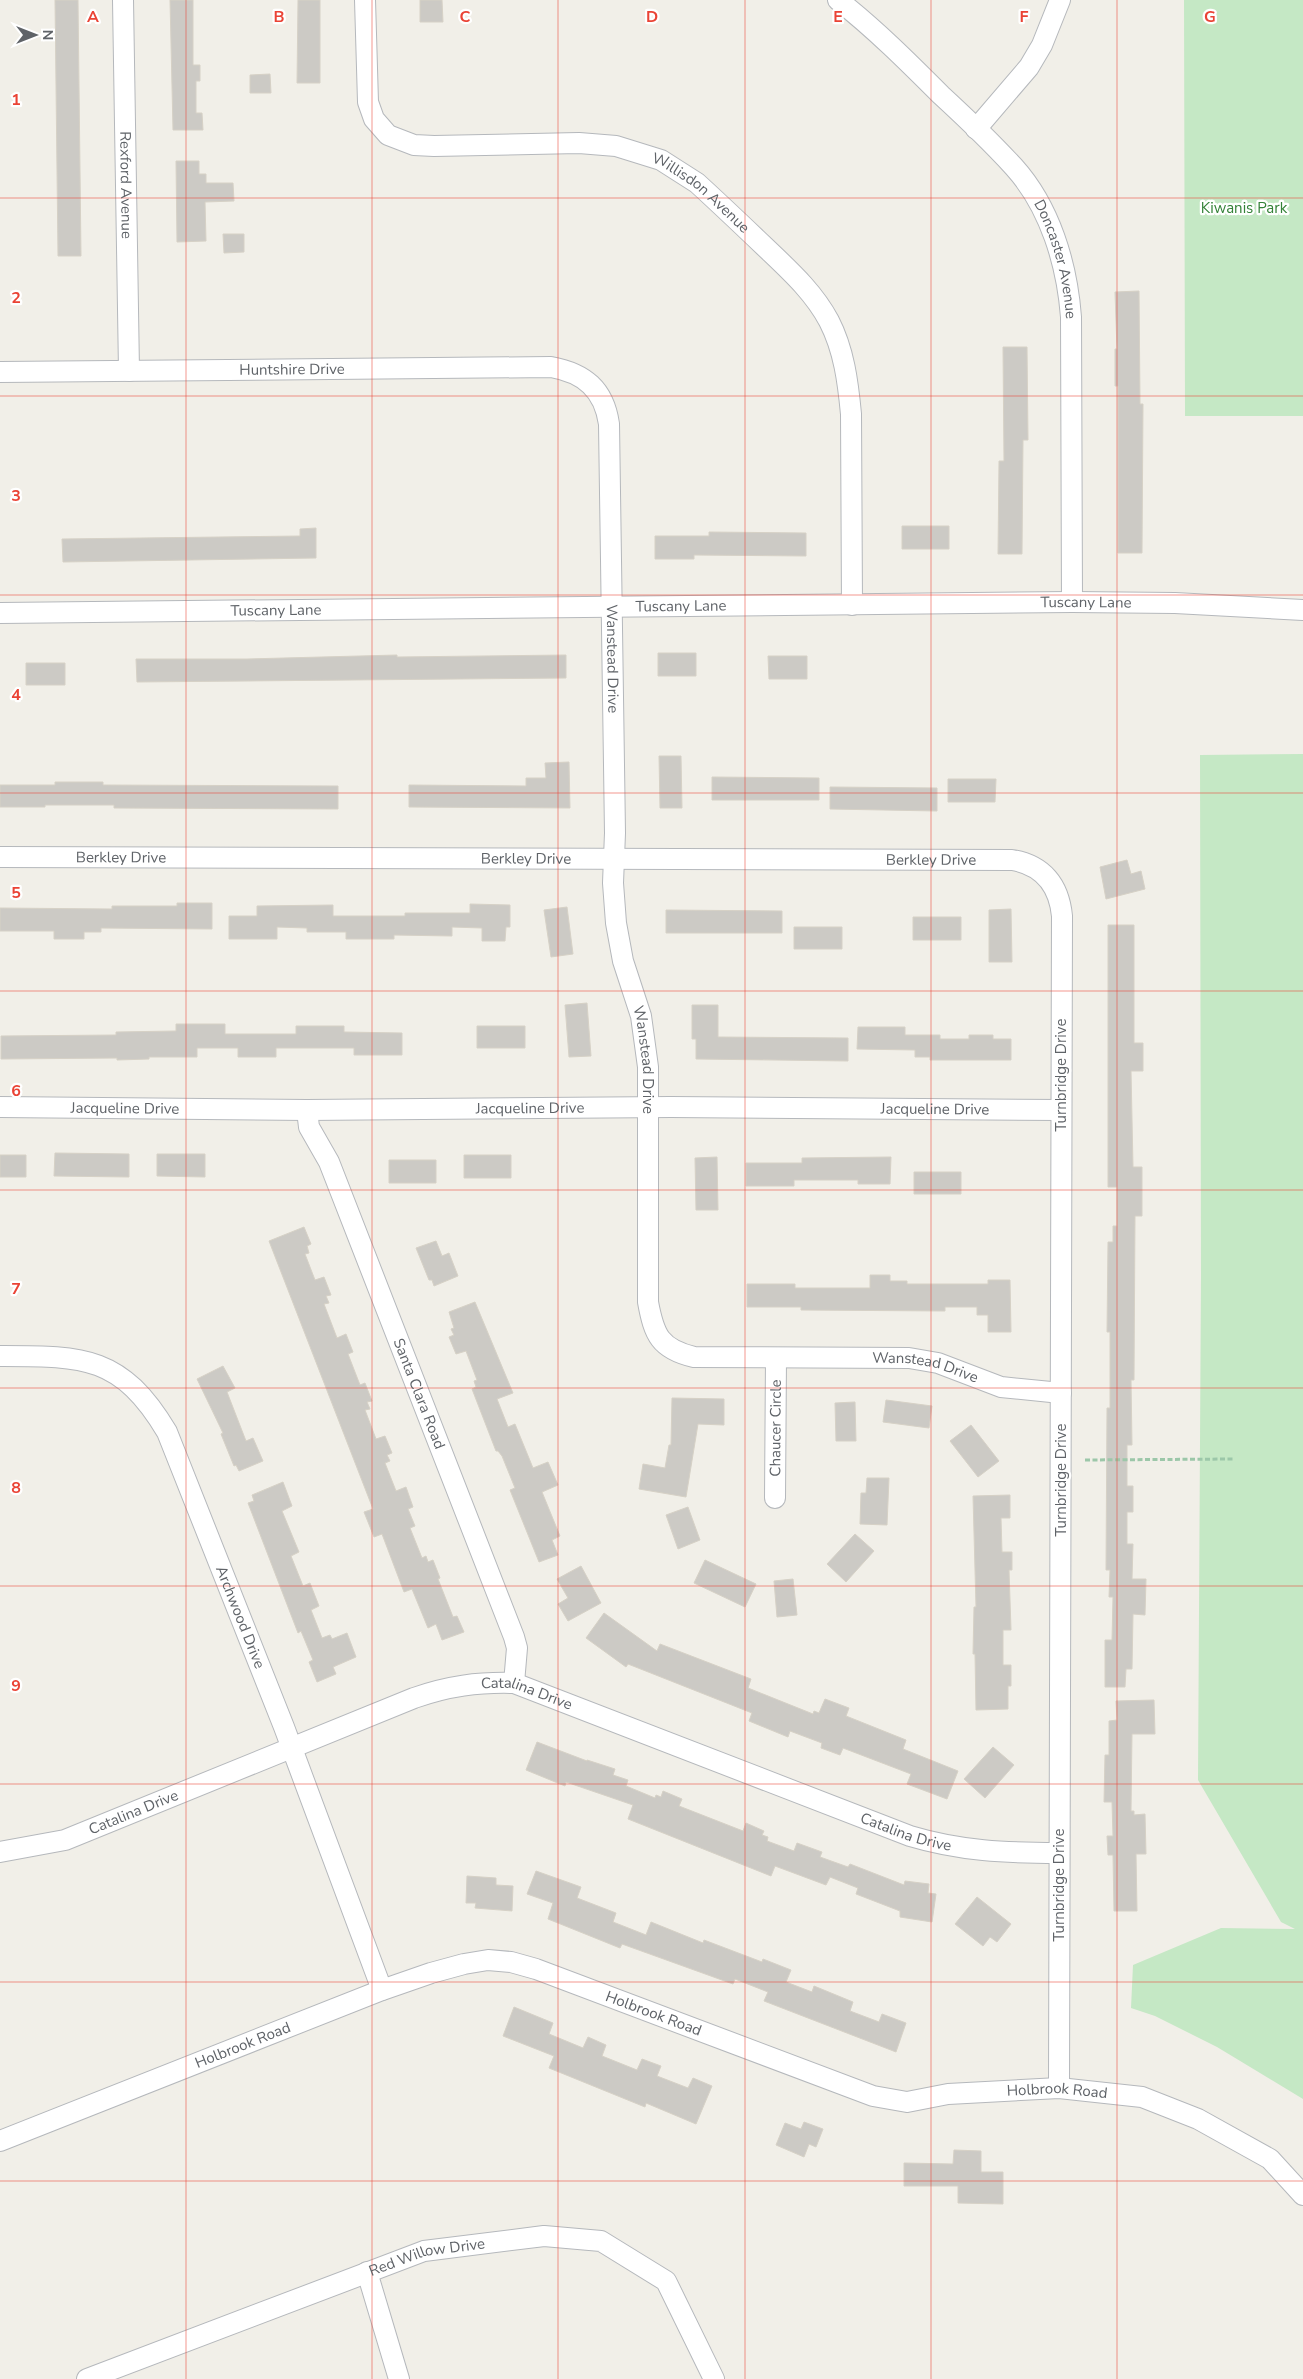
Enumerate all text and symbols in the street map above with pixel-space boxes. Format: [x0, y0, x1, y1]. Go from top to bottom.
text: A [87, 6, 99, 28]
text: B [273, 6, 285, 28]
text: C [460, 6, 471, 28]
text: D [646, 6, 658, 28]
text: E [833, 6, 843, 28]
text: F [1020, 6, 1029, 28]
text: G [1204, 6, 1216, 28]
north arrow [10, 10, 60, 60]
text: N [38, 30, 57, 40]
text: 1 [11, 89, 21, 111]
street label: Rexford Avenue [115, 131, 137, 239]
street label: Willisdon Avenue [650, 148, 754, 237]
street label: Doncaster Avenue [1029, 196, 1081, 320]
park label: Kiwanis Park [1201, 198, 1288, 218]
text: 2 [11, 287, 21, 309]
street label: Huntshire Drive [239, 359, 345, 380]
text: 3 [11, 485, 21, 507]
street label: Tuscany Lane [1040, 592, 1132, 613]
street label: Tuscany Lane [635, 596, 727, 616]
street label: Tuscany Lane [230, 600, 322, 621]
street label: Wanstead Drive [602, 604, 623, 713]
text: 4 [11, 684, 21, 706]
street label: Berkley Drive [76, 847, 166, 867]
street label: Berkley Drive [481, 848, 571, 869]
street label: Berkley Drive [886, 850, 976, 870]
text: 5 [11, 882, 21, 904]
street label: Wanstead Drive [628, 1003, 658, 1114]
street label: Turnbridge Drive [1051, 1019, 1071, 1131]
text: 6 [11, 1080, 21, 1102]
street label: Jacqueline Drive [70, 1098, 179, 1119]
street label: Jacqueline Drive [475, 1098, 584, 1119]
street label: Jacqueline Drive [880, 1099, 989, 1119]
text: 7 [11, 1278, 21, 1300]
street label: Santa Clara Road [389, 1335, 450, 1452]
street label: Wanstead Drive [872, 1348, 981, 1387]
street label: Chaucer Circle [765, 1379, 786, 1477]
street label: Turnbridge Drive [1051, 1424, 1071, 1536]
text: 8 [11, 1477, 21, 1499]
street label: Archwood Drive [211, 1563, 270, 1672]
street label: Catalina Drive [480, 1673, 575, 1715]
text: 9 [11, 1675, 21, 1697]
street label: Catalina Drive [86, 1785, 181, 1839]
street label: Catalina Drive [857, 1808, 953, 1856]
street label: Turnbridge Drive [1049, 1829, 1069, 1941]
street label: Holbrook Road [603, 1986, 705, 2041]
street label: Holbrook Road [192, 2017, 293, 2073]
street label: Holbrook Road [1006, 2078, 1109, 2103]
street label: Red Willow Drive [366, 2233, 486, 2281]

